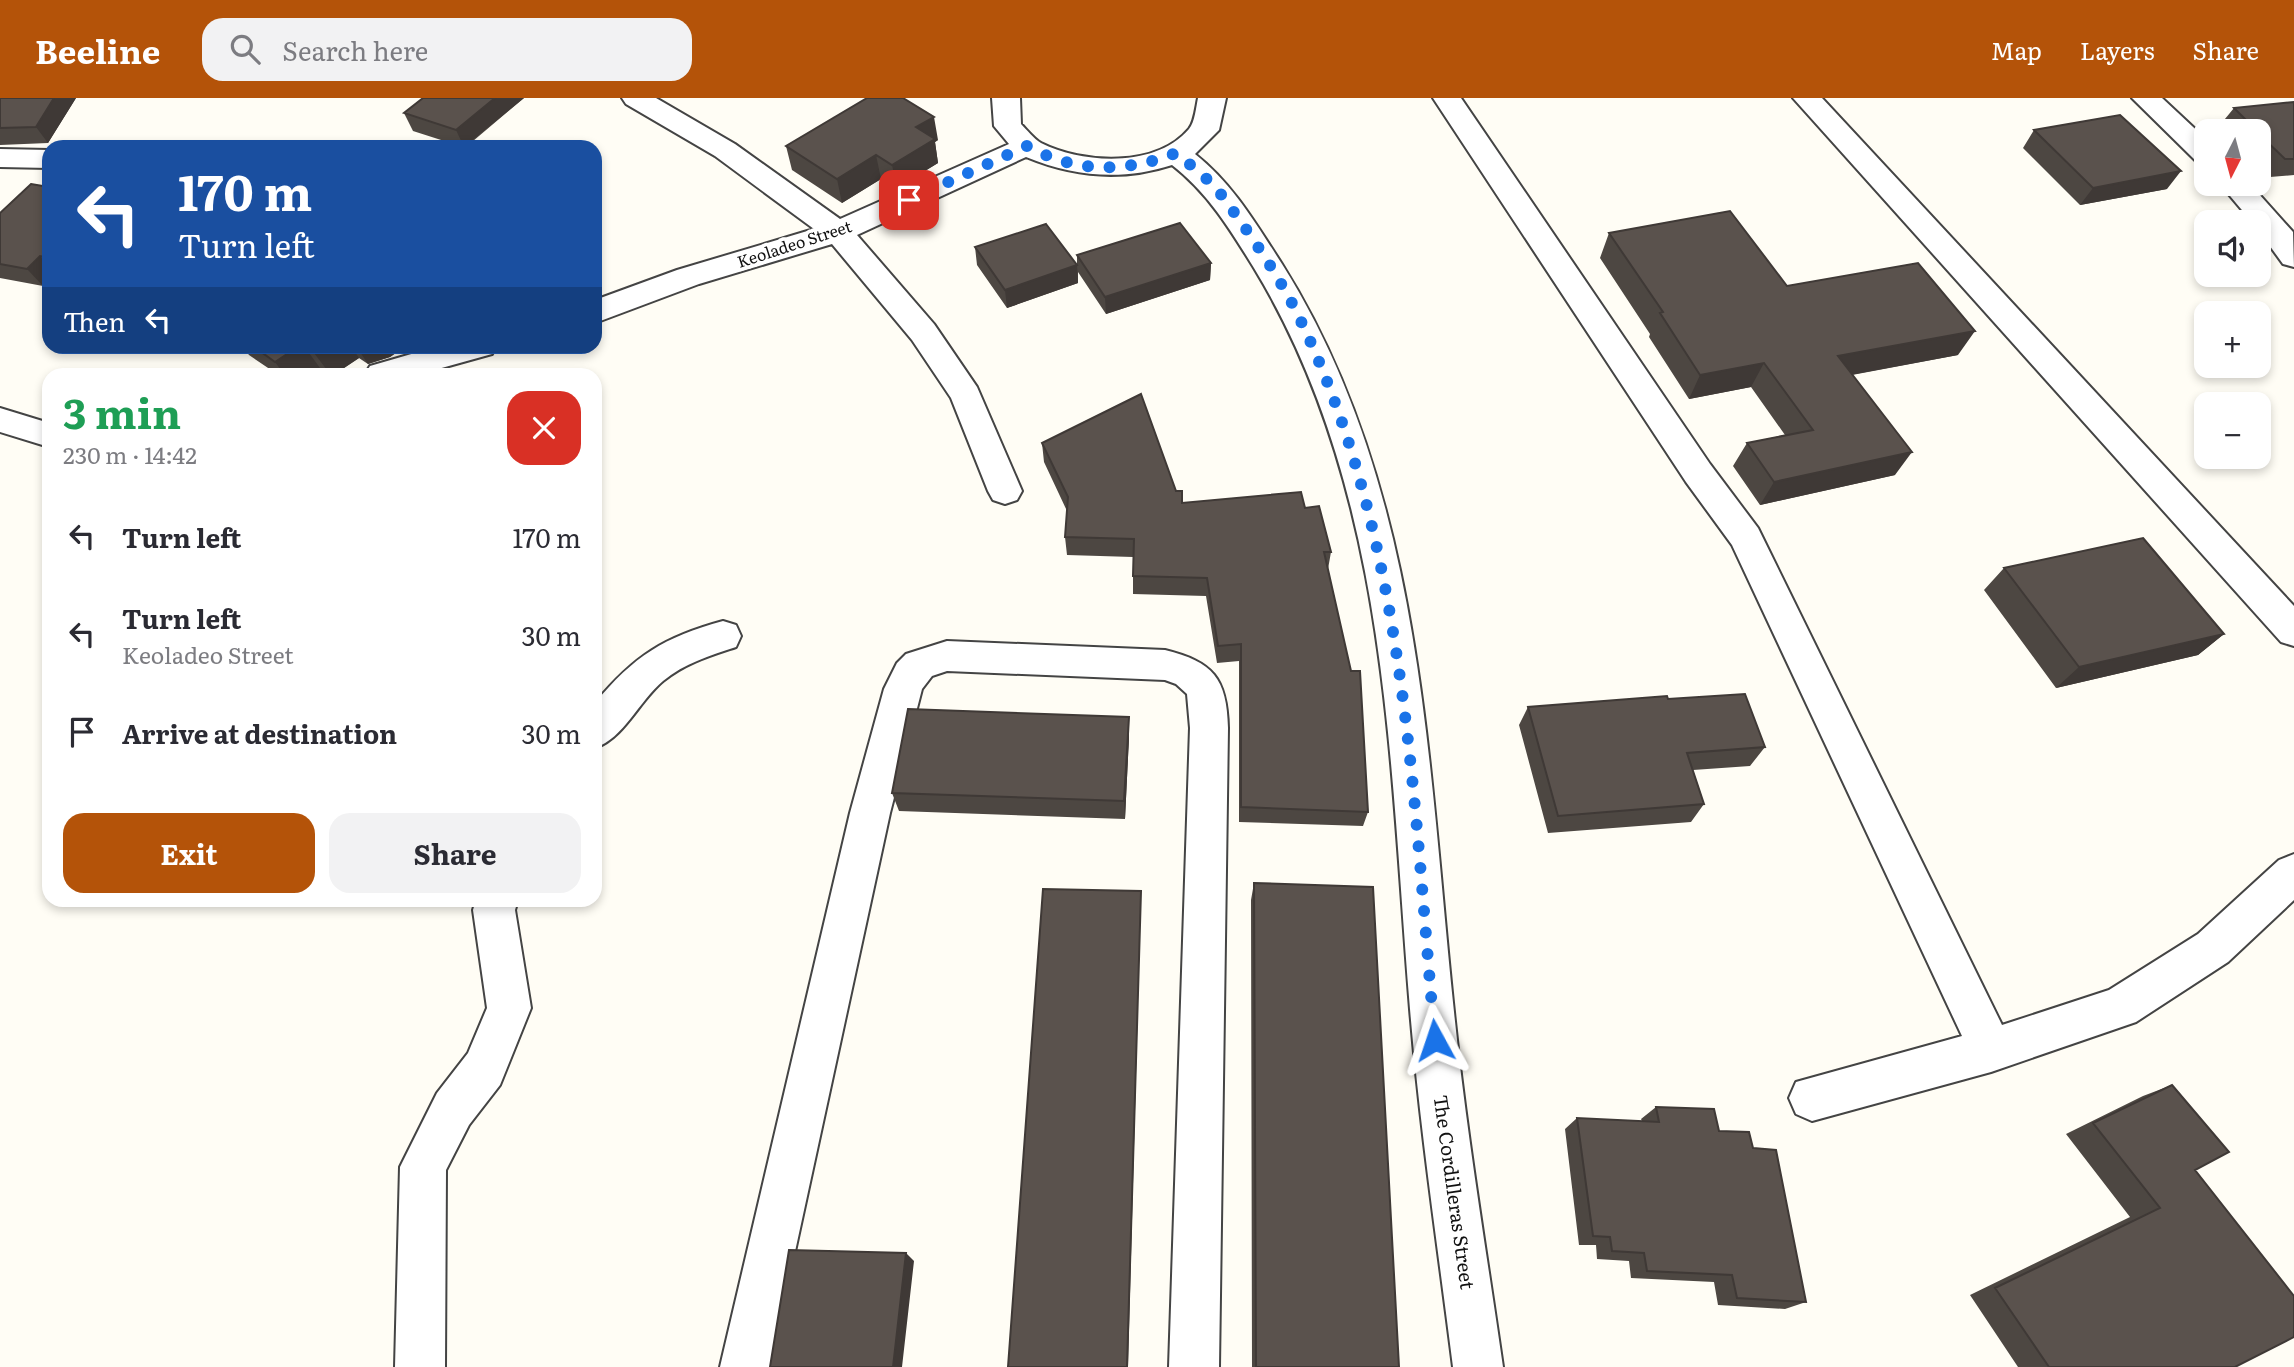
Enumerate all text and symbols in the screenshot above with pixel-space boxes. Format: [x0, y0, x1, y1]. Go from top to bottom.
search box [202, 18, 692, 81]
text: Beeline [35, 25, 160, 74]
icon: search [226, 30, 264, 68]
text: Search here [282, 30, 428, 69]
text: Map [1991, 32, 2042, 67]
text: Layers [2080, 32, 2154, 67]
text: Share [2192, 32, 2259, 67]
north arrow [2194, 119, 2272, 196]
map controls [2194, 119, 2271, 469]
text: 170 m [178, 153, 312, 226]
icon: left [63, 168, 154, 259]
pin [879, 170, 939, 230]
icon: arrive [890, 181, 928, 219]
button: sound [2194, 210, 2271, 287]
street label: Keoladeo Street [734, 213, 855, 273]
text: Turn left [178, 220, 315, 268]
text: Then [63, 301, 125, 340]
icon: left [139, 301, 177, 339]
button: + [2194, 301, 2271, 378]
text: 3 min [63, 380, 181, 442]
button: close [507, 391, 581, 465]
button: − [2194, 392, 2271, 469]
text: 230 m · 14:42 [63, 437, 197, 471]
icon: left [63, 517, 101, 555]
text: Turn left [122, 517, 241, 556]
text: 170 m [513, 517, 581, 556]
text: Turn left [122, 598, 241, 637]
icon: left [63, 615, 101, 653]
text: 30 m [521, 615, 581, 654]
text: Keoladeo Street [122, 637, 294, 671]
icon: arrive [63, 713, 101, 751]
text: Arrive at destination [122, 713, 397, 752]
text: 30 m [521, 713, 581, 752]
button: Exit [63, 813, 315, 893]
button: Share [329, 813, 581, 893]
position arrow [1398, 1003, 1472, 1077]
street label: The Cordilleras Street [1427, 1093, 1483, 1291]

